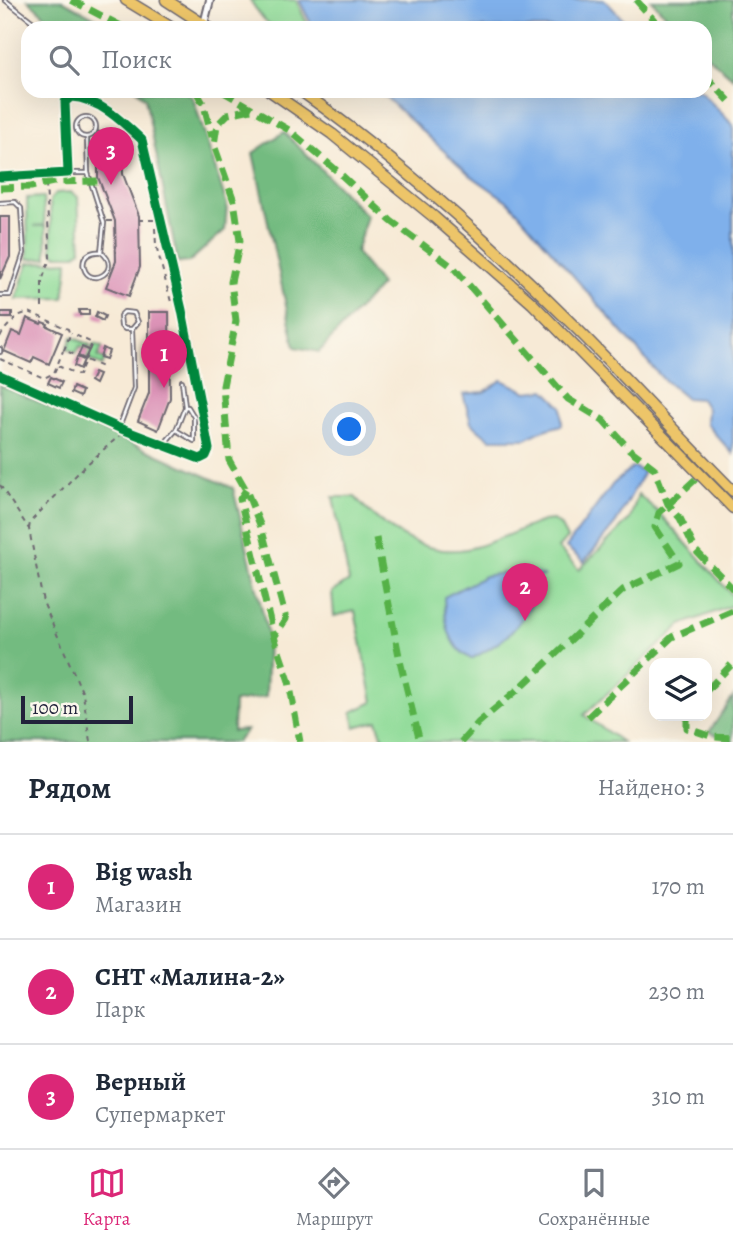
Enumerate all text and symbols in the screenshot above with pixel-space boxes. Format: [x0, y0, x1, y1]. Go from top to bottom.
search box [21, 21, 712, 98]
icon: search [45, 41, 83, 79]
text: Поиск [101, 42, 172, 77]
pin: 3 [88, 127, 134, 185]
pin: 1 [141, 330, 187, 388]
your location [332, 412, 366, 446]
pin: 2 [502, 563, 548, 621]
map controls [649, 658, 712, 721]
button: layers [649, 658, 712, 721]
scale bar [21, 693, 133, 725]
text: 100 m [32, 695, 78, 721]
text: Рядом [28, 768, 111, 808]
text: Найдено: 3 [598, 772, 705, 803]
text: Big wash [95, 854, 193, 889]
text: 1 [47, 871, 55, 902]
text: 170 m [652, 871, 705, 902]
text: Магазин [95, 889, 182, 920]
text: СНТ «Малина-2» [95, 959, 285, 994]
text: 2 [45, 976, 57, 1007]
text: 230 m [649, 976, 705, 1007]
text: Парк [95, 994, 146, 1025]
text: Верный [95, 1064, 186, 1099]
text: 3 [46, 1081, 56, 1112]
text: 310 m [652, 1081, 705, 1112]
text: Супермаркет [95, 1099, 226, 1130]
tab: Карта [83, 1164, 131, 1232]
tab: Маршрут [296, 1164, 373, 1232]
tab: Сохранённые [538, 1164, 650, 1232]

